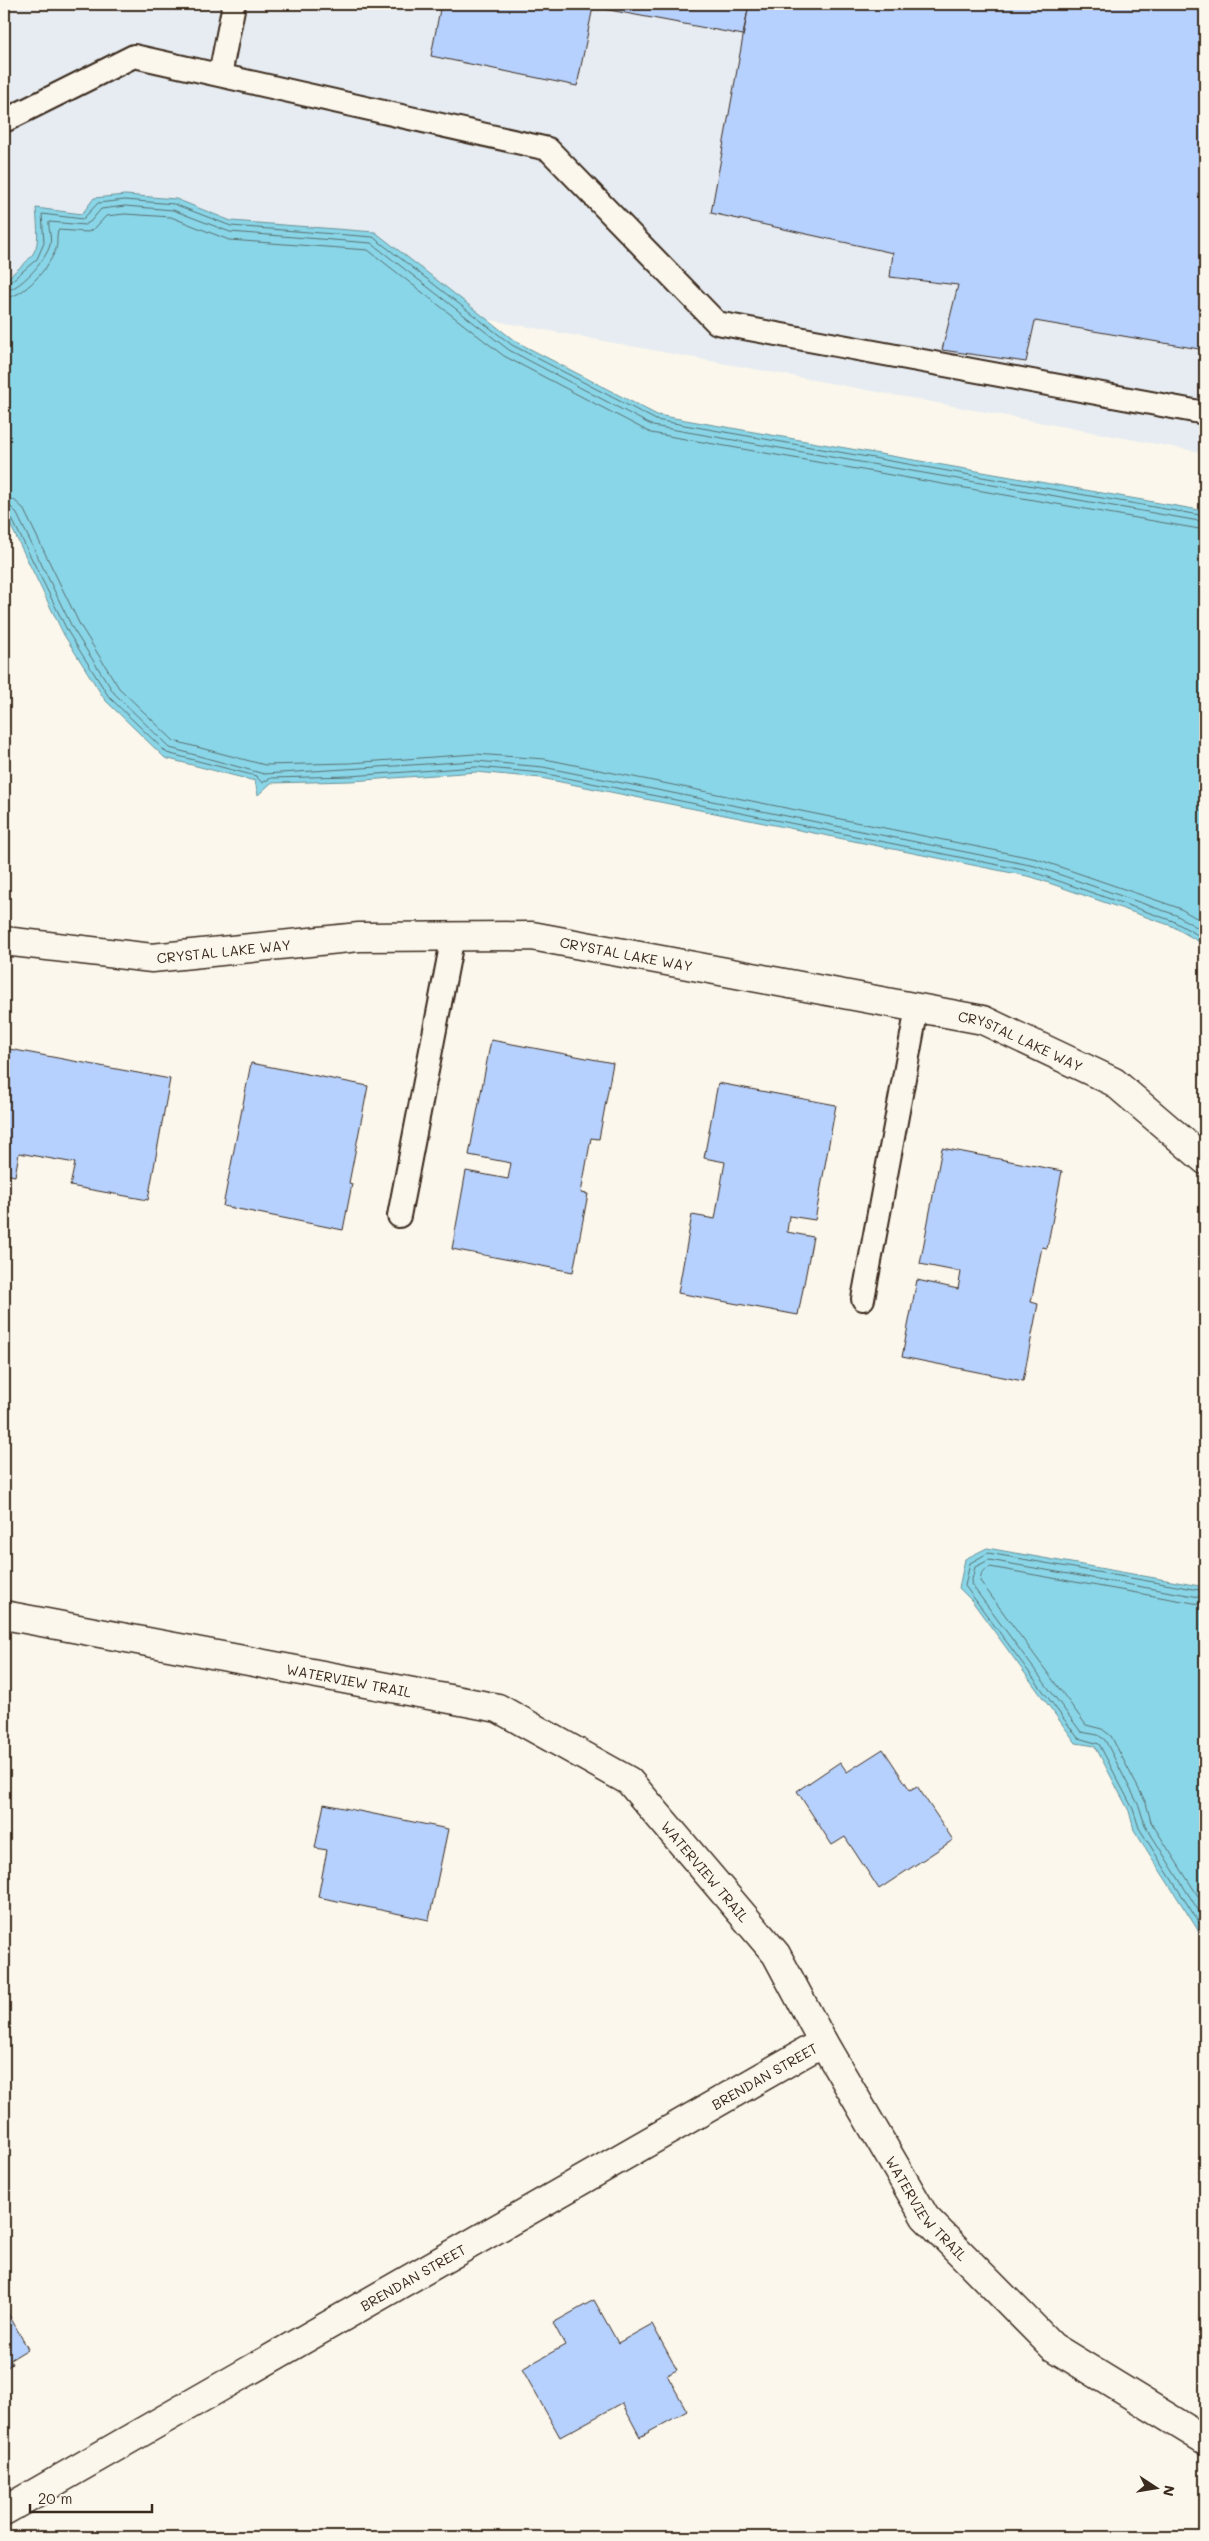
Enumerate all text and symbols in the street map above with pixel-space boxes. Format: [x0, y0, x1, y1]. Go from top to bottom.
street label: CRYSTAL LAKE WAY [558, 932, 694, 975]
street label: CRYSTAL LAKE WAY [156, 934, 292, 967]
street label: CRYSTAL LAKE WAY [957, 1006, 1086, 1075]
street label: WATERVIEW TRAIL [285, 1659, 414, 1701]
street label: WATERVIEW TRAIL [657, 1817, 754, 1926]
street label: BRENDAN STREET [708, 2038, 821, 2113]
street label: WATERVIEW TRAIL [882, 2152, 972, 2265]
street label: BRENDAN STREET [356, 2239, 469, 2315]
north arrow [1132, 2464, 1182, 2514]
scale bar [30, 2481, 152, 2513]
text: N [1159, 2484, 1180, 2498]
text: 20 m [38, 2488, 72, 2508]

